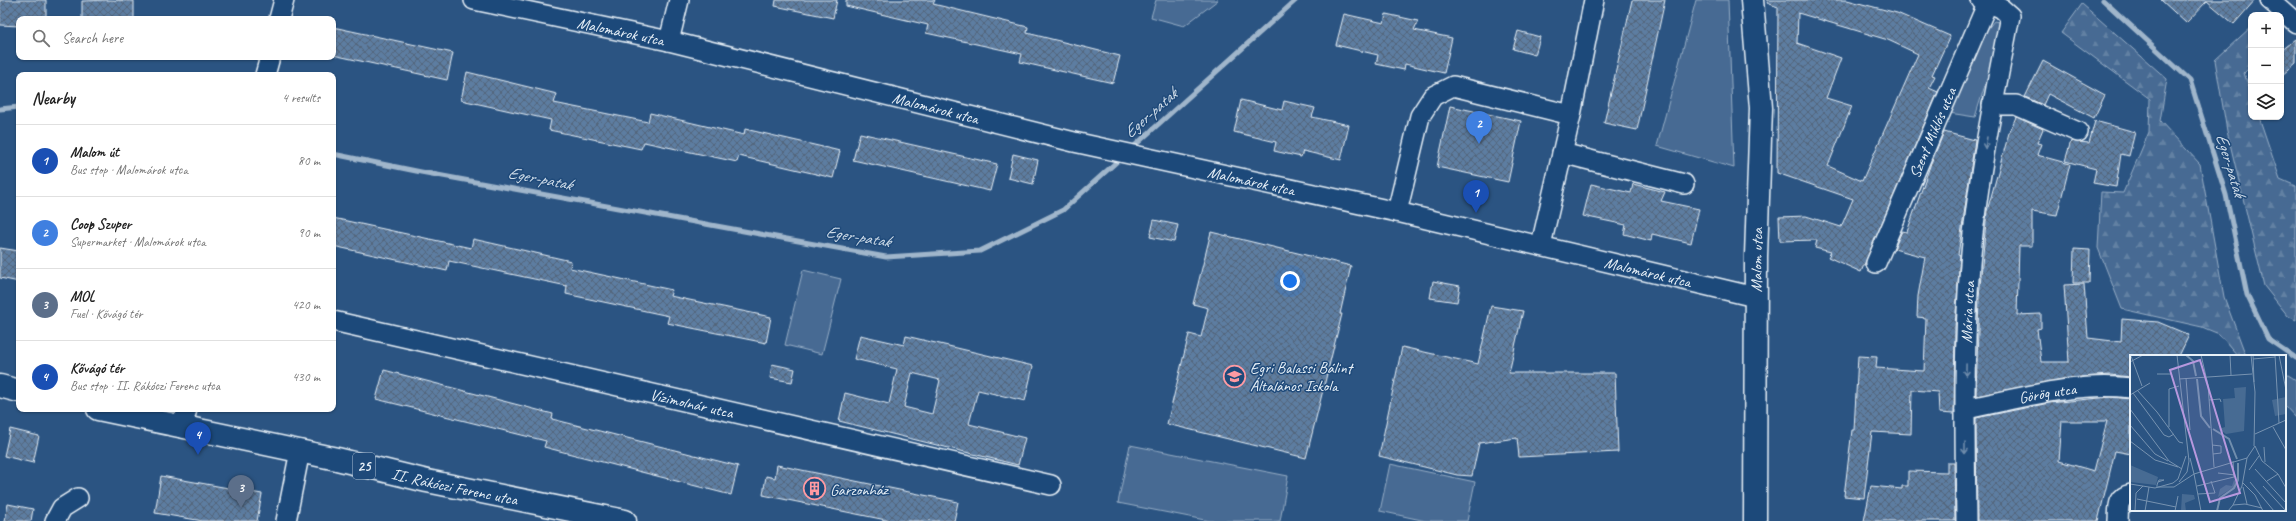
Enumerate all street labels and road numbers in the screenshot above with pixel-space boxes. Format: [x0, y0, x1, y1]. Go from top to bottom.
street label: Malomárok utca [575, 13, 667, 51]
street label: Szent Miklós utca [1905, 83, 1962, 181]
street label: Malomárok utca [890, 88, 982, 129]
street label: Malomárok utca [1206, 162, 1298, 201]
street label: Malom utca [1746, 227, 1768, 292]
street label: Malomárok utca [1602, 253, 1694, 293]
street label: Mária utca [1957, 280, 1980, 343]
street label: Görög utca [2017, 379, 2079, 408]
street label: Vízimolnár utca [648, 385, 737, 423]
road number: 25 [353, 453, 375, 479]
street label: II. Rákóczi Ferenc utca [390, 464, 521, 510]

